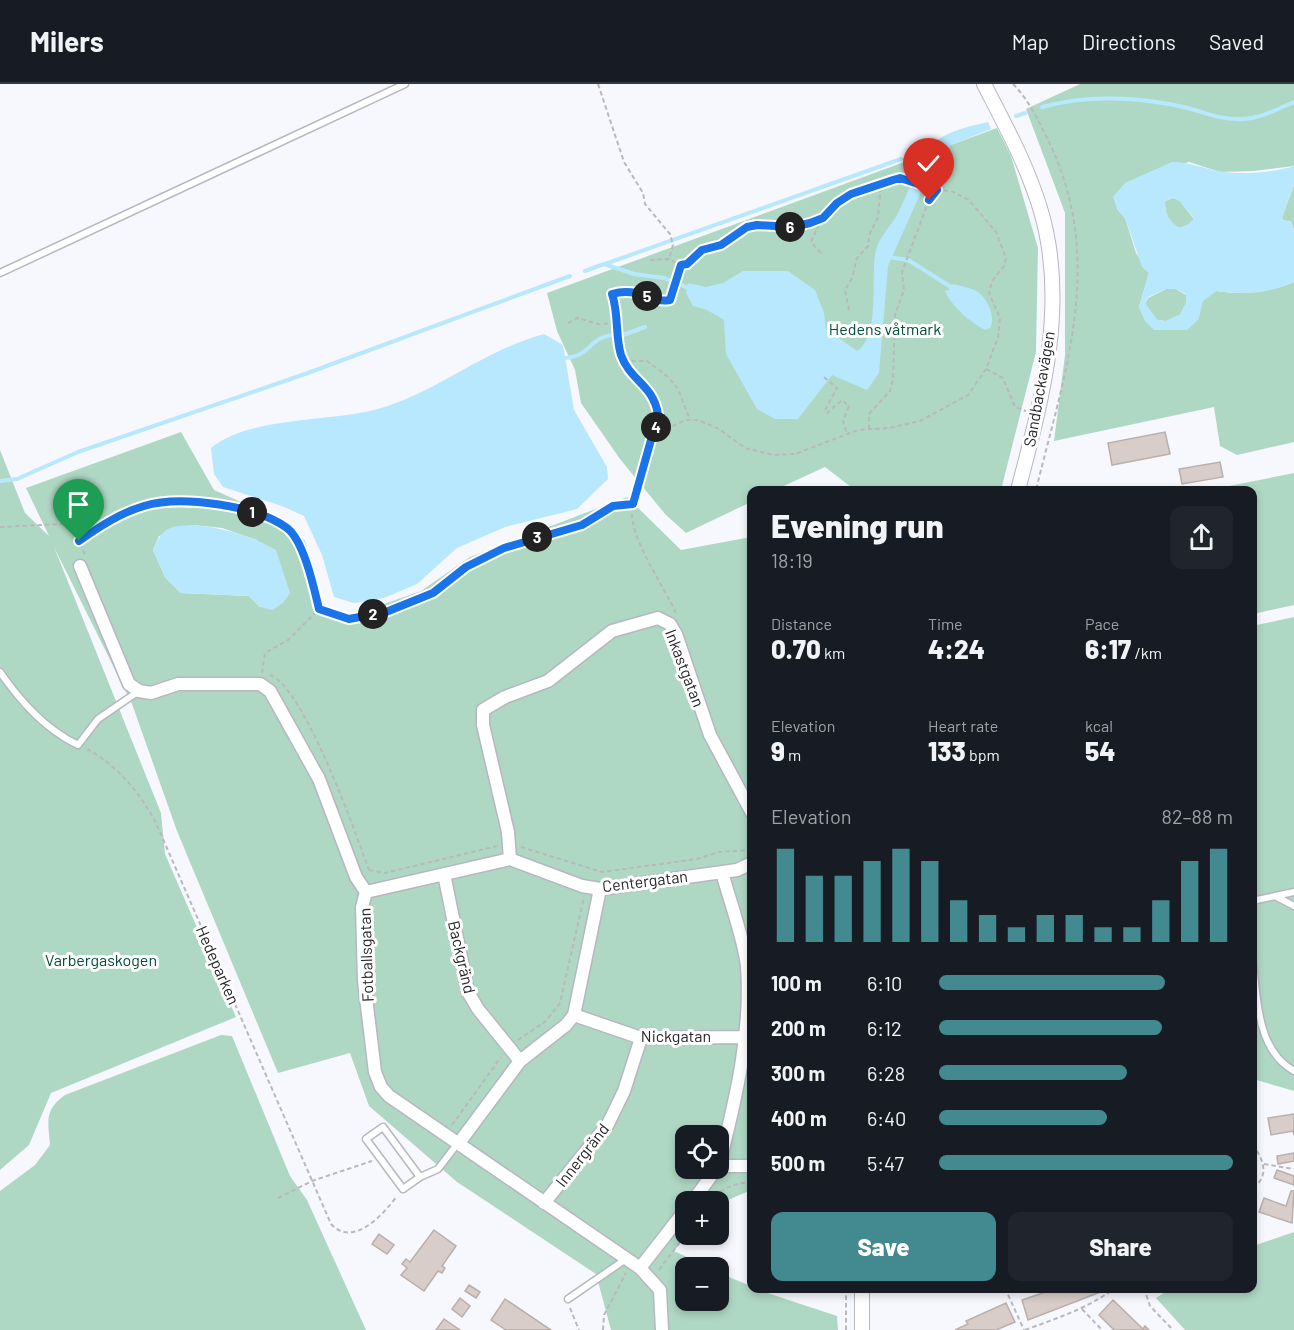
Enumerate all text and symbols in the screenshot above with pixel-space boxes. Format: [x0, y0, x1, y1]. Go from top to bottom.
text: Milers [30, 24, 104, 58]
text: Map [1012, 29, 1049, 54]
text: Directions [1082, 29, 1176, 54]
text: Saved [1209, 29, 1264, 54]
pin [903, 138, 954, 200]
icon: check [912, 147, 945, 180]
pin: 6 [775, 212, 805, 242]
text: 6 [786, 217, 794, 236]
pin: 5 [632, 281, 662, 311]
text: 5 [643, 286, 651, 305]
park label: Hedens våtmark [829, 319, 941, 338]
street label: Sandbackavägen [1019, 330, 1058, 448]
pin: 4 [641, 412, 671, 442]
text: 4 [651, 417, 661, 436]
pin [53, 479, 104, 541]
icon: arrive [62, 488, 95, 521]
pin: 1 [237, 497, 267, 527]
text: 1 [249, 502, 255, 521]
text: Evening run [771, 505, 944, 545]
button: share [1170, 506, 1233, 569]
pin: 3 [522, 522, 552, 552]
text: 3 [533, 527, 541, 546]
text: 18:19 [771, 548, 813, 572]
pin: 2 [358, 599, 388, 629]
text: 2 [369, 604, 377, 623]
text: Distance [771, 614, 832, 633]
text: Time [928, 614, 963, 633]
text: Pace [1085, 614, 1119, 633]
street label: Inkastgatan [662, 626, 709, 709]
text: 0.70 [771, 633, 821, 664]
text: 4:24 [928, 633, 985, 664]
text: 6:17 [1085, 633, 1131, 664]
text: km [821, 643, 845, 662]
text: /km [1131, 643, 1162, 662]
text: Elevation [771, 716, 835, 735]
text: Heart rate [928, 716, 998, 735]
text: kcal [1085, 716, 1113, 735]
text: 9 [771, 735, 785, 766]
text: 133 [928, 735, 966, 766]
text: 54 [1085, 735, 1115, 766]
text: m [785, 745, 801, 764]
text: bpm [966, 745, 1000, 764]
text: Elevation [771, 804, 852, 828]
text: 82–88 m [1161, 804, 1233, 828]
street label: Centergatan [601, 866, 689, 895]
street label: Fotballsgatan [354, 908, 377, 1002]
street label: Backgränd [445, 919, 480, 995]
street label: Hedeparken [193, 923, 244, 1007]
park label: Varbergaskogen [45, 950, 157, 969]
text: 100 m [771, 971, 822, 995]
text: 6:10 [867, 971, 902, 995]
text: 200 m [771, 1016, 826, 1040]
text: 6:12 [867, 1016, 902, 1040]
street label: Nickgatan [641, 1026, 711, 1045]
text: 300 m [771, 1061, 825, 1085]
text: 6:28 [867, 1061, 905, 1085]
text: 400 m [771, 1106, 827, 1130]
text: 6:40 [867, 1106, 906, 1130]
street label: Innergränd [551, 1119, 612, 1190]
map controls [675, 1125, 729, 1311]
button: locate [675, 1125, 729, 1179]
text: 500 m [771, 1151, 825, 1175]
text: 5:47 [867, 1151, 904, 1175]
button: + [675, 1191, 729, 1245]
button: Save [771, 1212, 996, 1281]
button: Share [1008, 1212, 1233, 1281]
button: − [675, 1257, 729, 1311]

